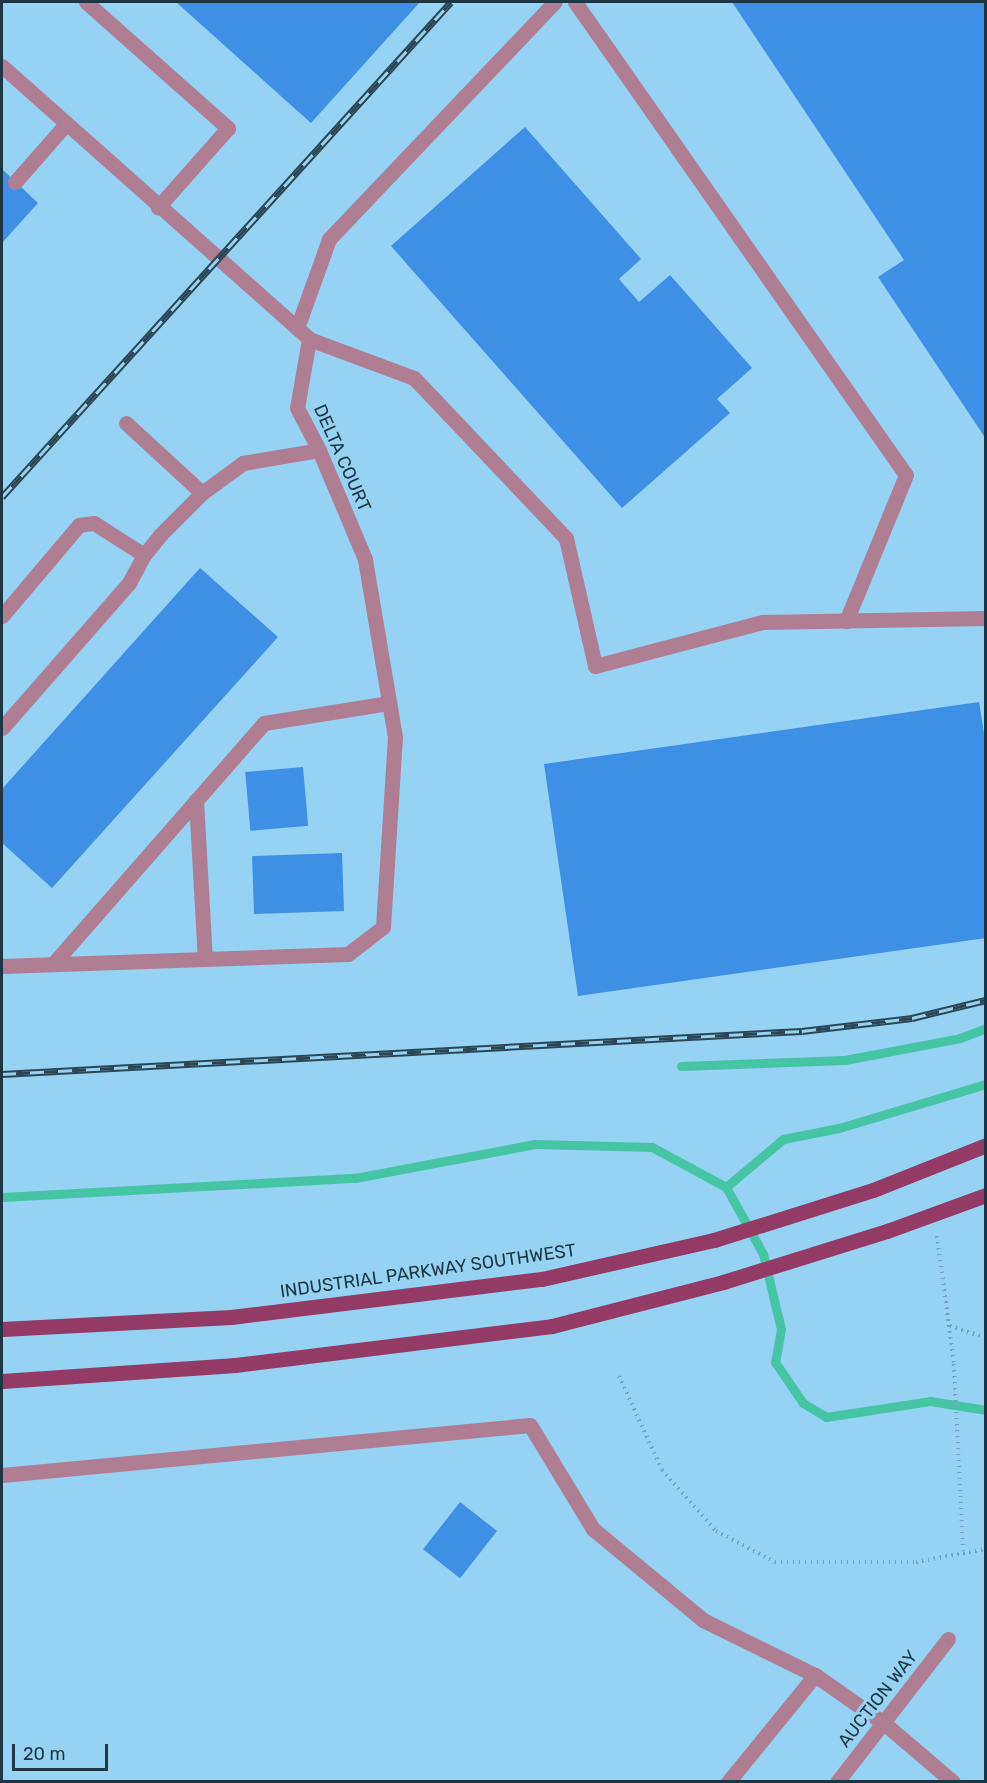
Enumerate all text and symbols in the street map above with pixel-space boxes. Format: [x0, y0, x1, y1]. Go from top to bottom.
street label: DELTA COURT [309, 401, 375, 515]
street label: INDUSTRIAL PARKWAY SOUTHWEST [278, 1239, 578, 1303]
street label: AUCTION WAY [833, 1646, 923, 1752]
scale bar [15, 1732, 111, 1770]
text: 20 m [23, 1743, 65, 1765]

